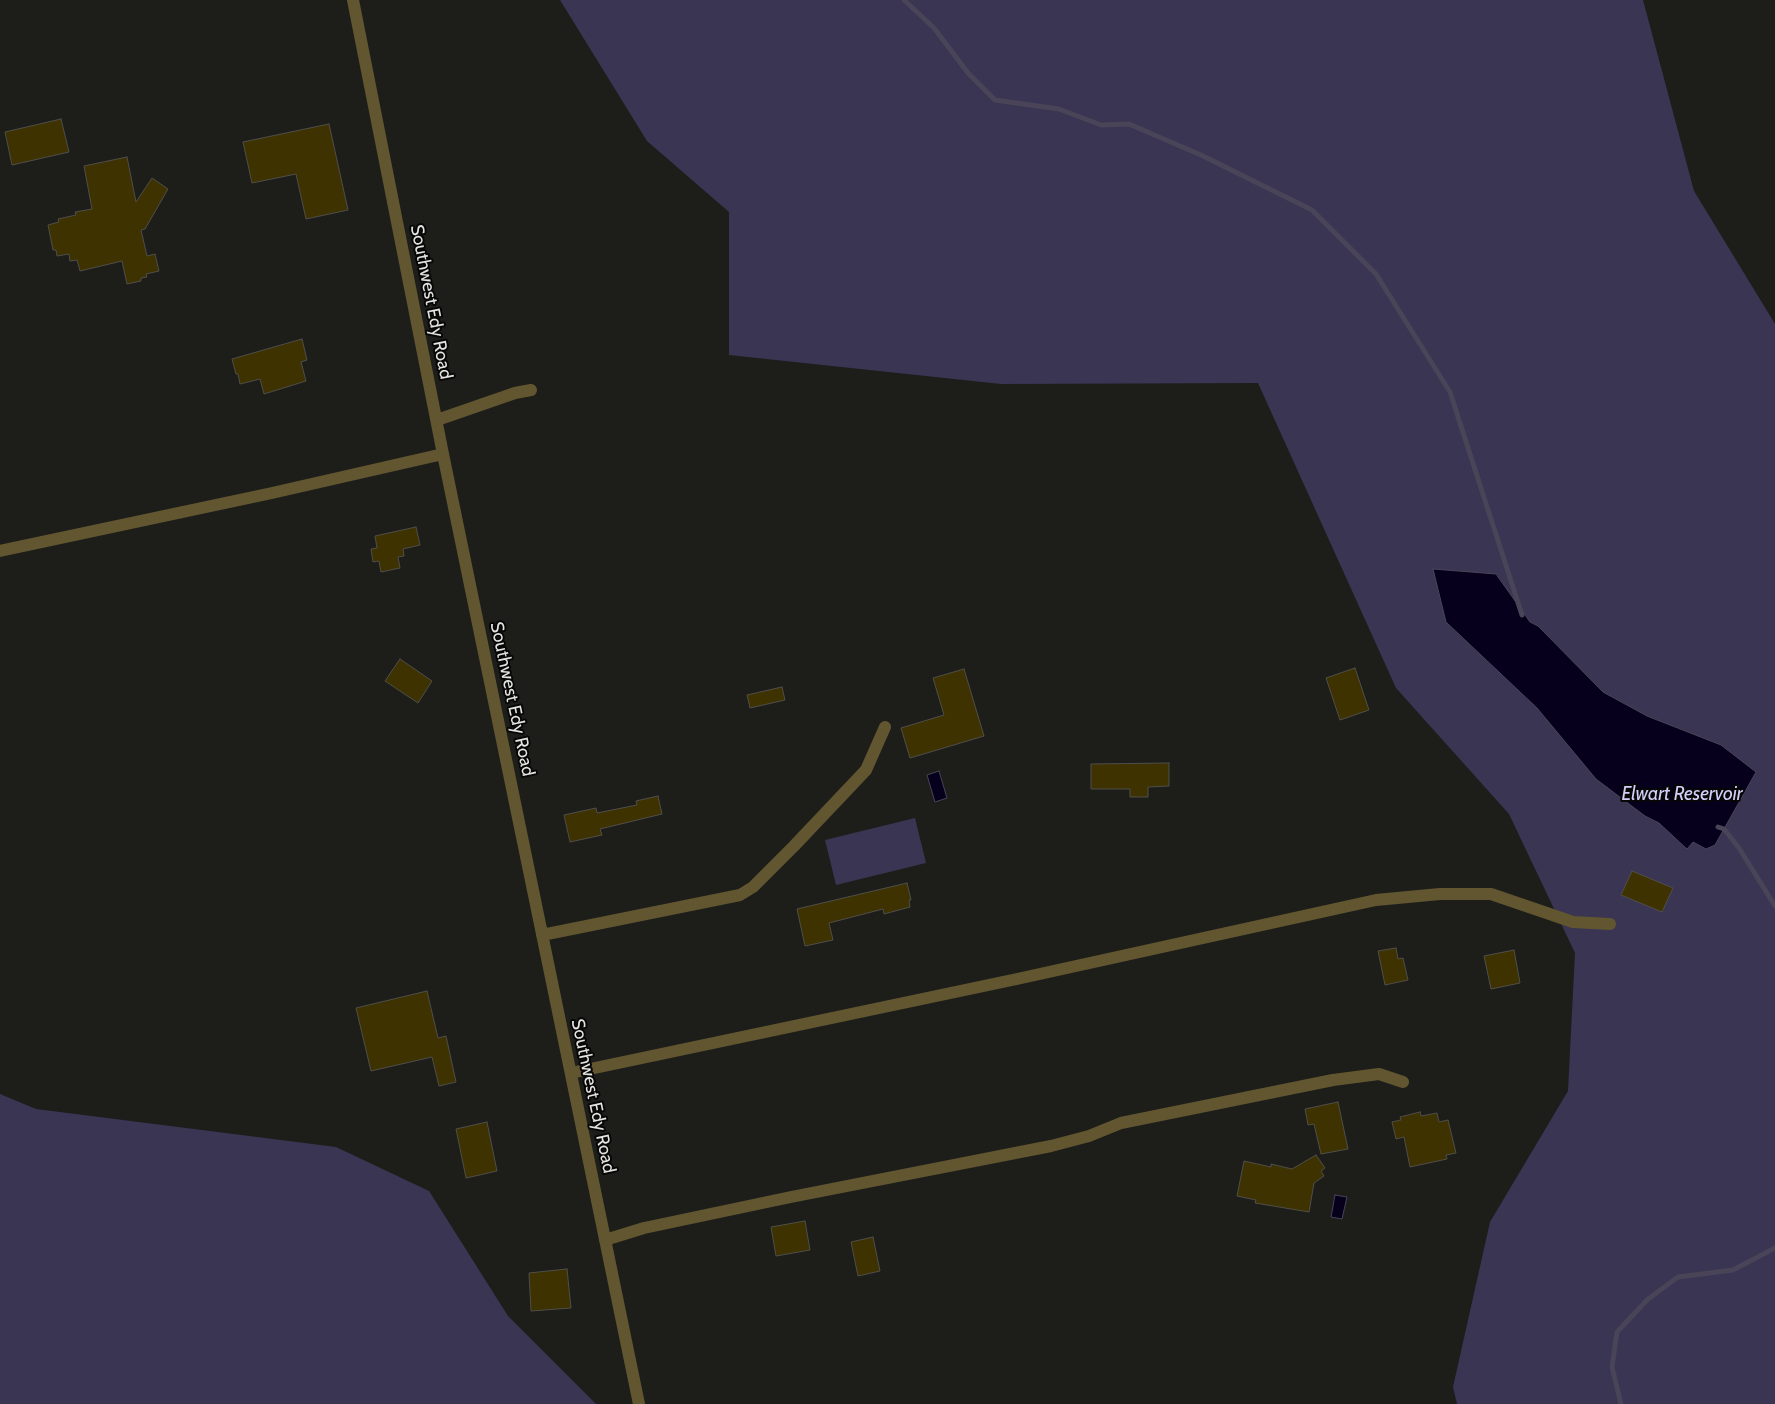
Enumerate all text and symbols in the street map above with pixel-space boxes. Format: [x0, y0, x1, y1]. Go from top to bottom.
street label: Southwest Edy Road [405, 223, 457, 381]
street label: Southwest Edy Road [485, 620, 539, 778]
water label: Elwart Reservoir [1621, 783, 1743, 805]
street label: Southwest Edy Road [566, 1017, 620, 1175]

